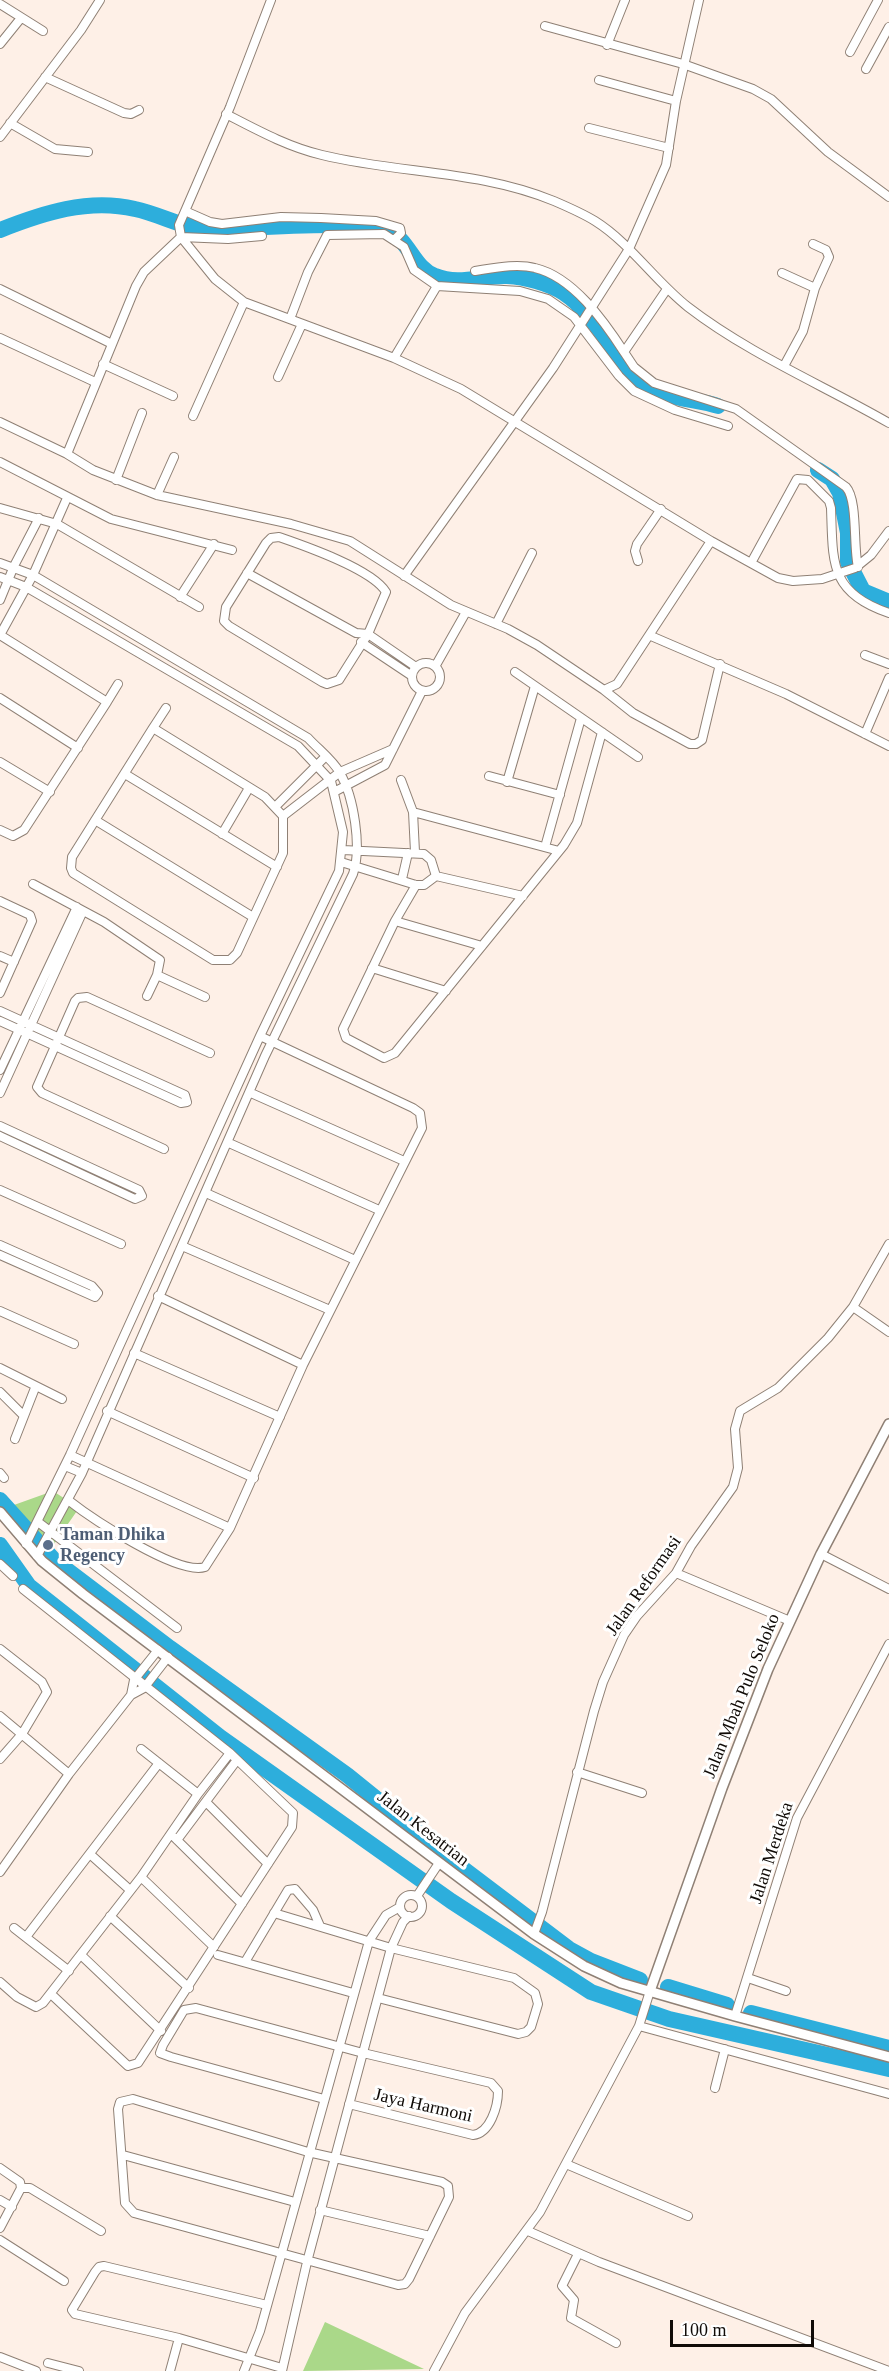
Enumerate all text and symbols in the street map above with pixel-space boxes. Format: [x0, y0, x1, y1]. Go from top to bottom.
place label: Taman Dhika Regency [60, 1524, 165, 1567]
street label: Jalan Reformasi [602, 1532, 686, 1640]
marker: Taman Dhika Regency [41, 1538, 55, 1552]
street label: Jalan Mbah Pulo Seloko [699, 1611, 785, 1781]
street label: Jalan Kesatrian [373, 1786, 473, 1872]
street label: Jalan Merdeka [745, 1800, 799, 1906]
street label: Jaya Harmoni [372, 2084, 474, 2128]
scale bar [673, 2308, 817, 2346]
text: 100 m [681, 2320, 727, 2340]

